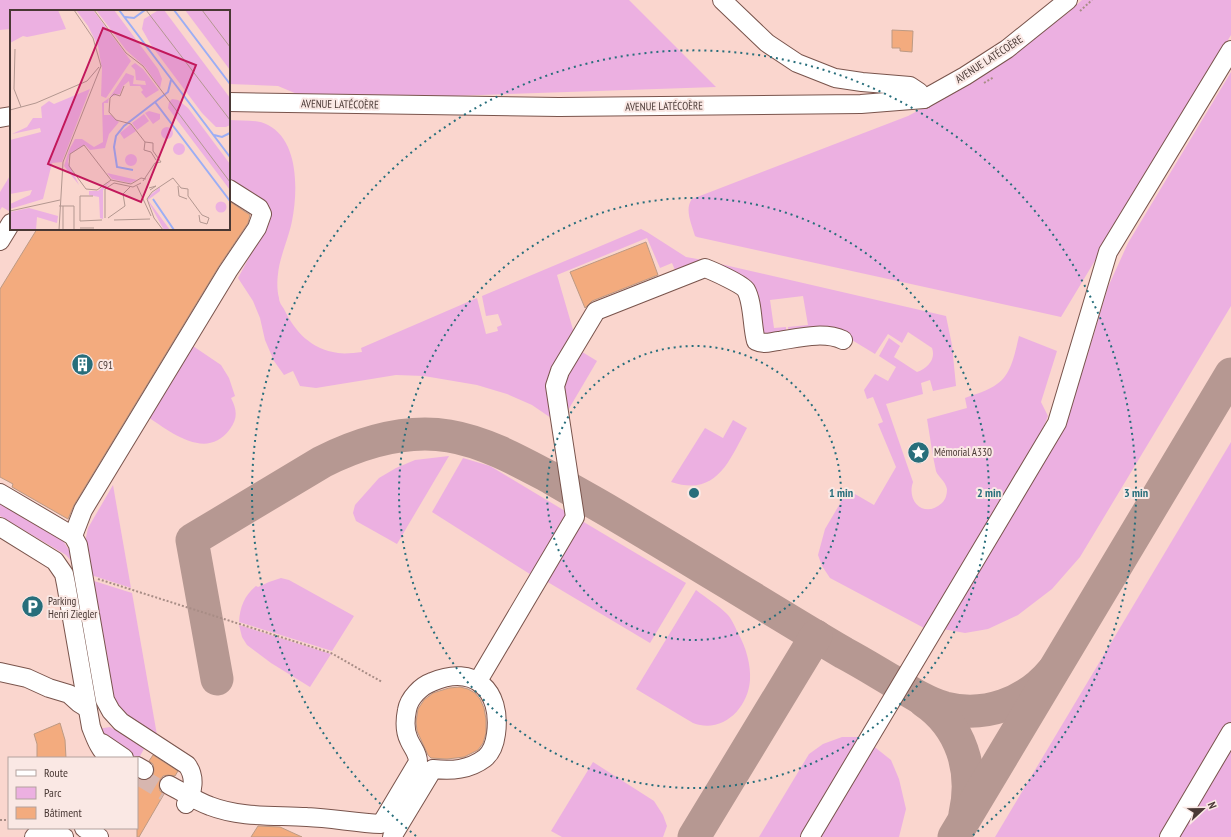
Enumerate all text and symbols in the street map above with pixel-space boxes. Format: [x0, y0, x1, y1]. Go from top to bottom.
inset map [10, 10, 230, 230]
street label: AVENUE LATÉCOÈRE [953, 32, 1026, 86]
street label: AVENUE LATÉCOÈRE [301, 96, 379, 112]
street label: AVENUE LATÉCOÈRE [625, 98, 703, 114]
building icon: C91 [69, 352, 95, 378]
place label: C91 [98, 358, 113, 372]
place icon: Mémorial A330 [906, 439, 932, 465]
place label: Mémorial A330 [934, 445, 992, 459]
text: 1 min [829, 485, 853, 500]
text: 2 min [977, 485, 1001, 500]
text: 3 min [1124, 485, 1148, 500]
centre of rings [687, 486, 701, 500]
parking icon: Parking Henri Ziegler [19, 594, 45, 620]
place label: Parking Henri Ziegler [48, 594, 97, 621]
legend [8, 757, 138, 829]
text: Route [44, 765, 68, 780]
text: Parc [44, 785, 62, 800]
north arrow [1183, 789, 1223, 829]
text: N [1205, 800, 1220, 811]
text: Bâtiment [44, 805, 82, 820]

